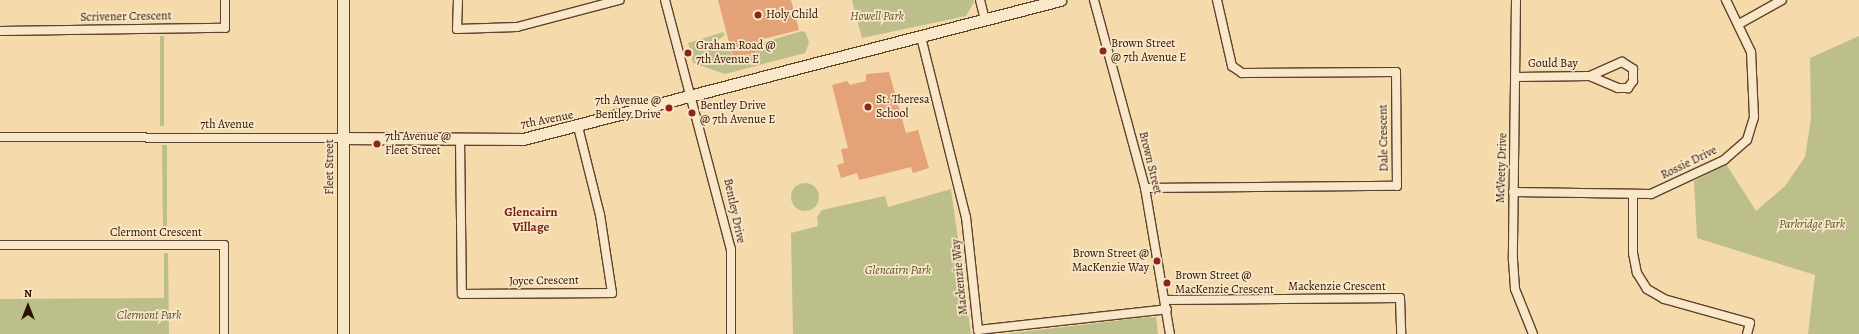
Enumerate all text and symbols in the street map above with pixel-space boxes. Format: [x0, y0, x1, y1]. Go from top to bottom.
place label: Holy Child [766, 8, 818, 22]
street label: Scrivener Crescent [80, 9, 172, 25]
marker: Holy Child [753, 10, 763, 20]
park label: Howell Park [850, 10, 904, 24]
place label: Brown Street @ 7th Avenue E [1111, 37, 1186, 65]
place label: Graham Road @ 7th Avenue E [696, 39, 776, 67]
marker: Brown Street @ 7th Avenue E [1098, 46, 1108, 56]
marker: Graham Road @ 7th Avenue E [683, 48, 693, 58]
street label: Gould Bay [1528, 57, 1578, 71]
place label: St. Theresa School [876, 93, 930, 121]
place label: 7th Avenue @ Bentley Drive [595, 94, 661, 122]
place label: Bentley Drive @ 7th Avenue E [700, 99, 775, 127]
marker: St. Theresa School [863, 102, 873, 112]
marker: 7th Avenue @ Bentley Drive [664, 103, 674, 113]
street label: Dale Crescent [1376, 104, 1392, 172]
street label: 7th Avenue [519, 108, 575, 132]
marker: Bentley Drive @ 7th Avenue E [687, 108, 697, 118]
street label: 7th Avenue [200, 118, 254, 132]
place label: 7th Avenue @ Fleet Street [385, 130, 451, 158]
street label: Brown Street [1135, 130, 1165, 196]
street label: McVeety Drive [1494, 133, 1510, 203]
street label: Fleet Street [323, 139, 337, 195]
marker: 7th Avenue @ Fleet Street [372, 139, 382, 149]
street label: Rossie Drive [1659, 143, 1719, 183]
street label: Bentley Drive [720, 177, 748, 245]
district label: Glencairn Village [504, 205, 558, 236]
park label: Parkridge Park [1779, 218, 1845, 232]
street label: Clermont Crescent [110, 226, 202, 240]
street label: Mackenzie Way [949, 238, 971, 316]
place label: Brown Street @ MacKenzie Way [1072, 247, 1149, 275]
marker: Brown Street @ MacKenzie Way [1152, 256, 1162, 266]
park label: Glencairn Park [865, 264, 931, 278]
place label: Brown Street @ MacKenzie Crescent [1175, 269, 1274, 297]
street label: Joyce Crescent [509, 273, 579, 289]
marker: Brown Street @ MacKenzie Crescent [1162, 278, 1172, 288]
street label: Mackenzie Crescent [1288, 280, 1386, 294]
north arrow [8, 286, 48, 326]
text: N [24, 286, 32, 301]
park label: Clermont Park [117, 309, 181, 323]

